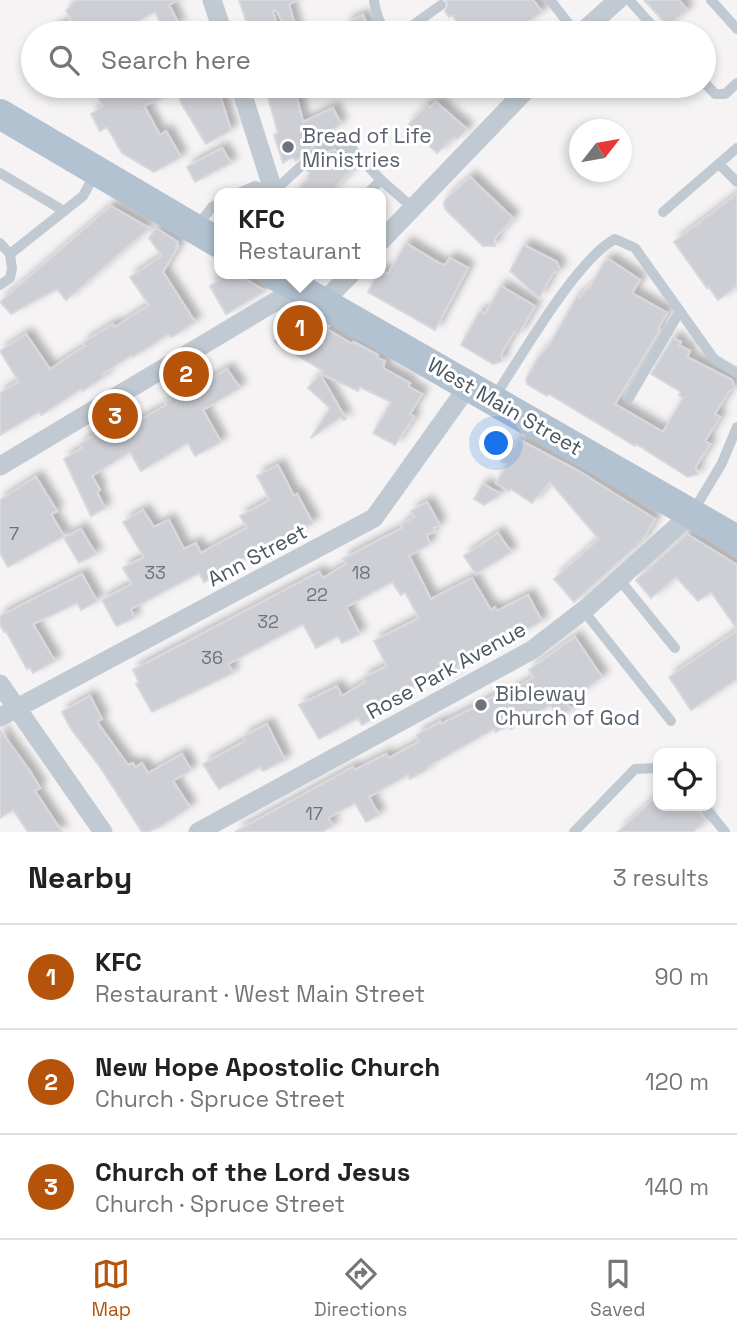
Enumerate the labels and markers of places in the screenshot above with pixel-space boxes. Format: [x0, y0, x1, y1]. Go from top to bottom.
place label: Bread of Life Ministries [302, 122, 432, 173]
marker: Bread of Life Ministries [280, 139, 296, 155]
pin: 1 [277, 302, 323, 354]
pin: 2 [163, 348, 209, 400]
pin: 3 [92, 390, 138, 442]
place label: Bibleway Church of God [495, 680, 640, 731]
marker: Bibleway Church of God [473, 697, 489, 713]

